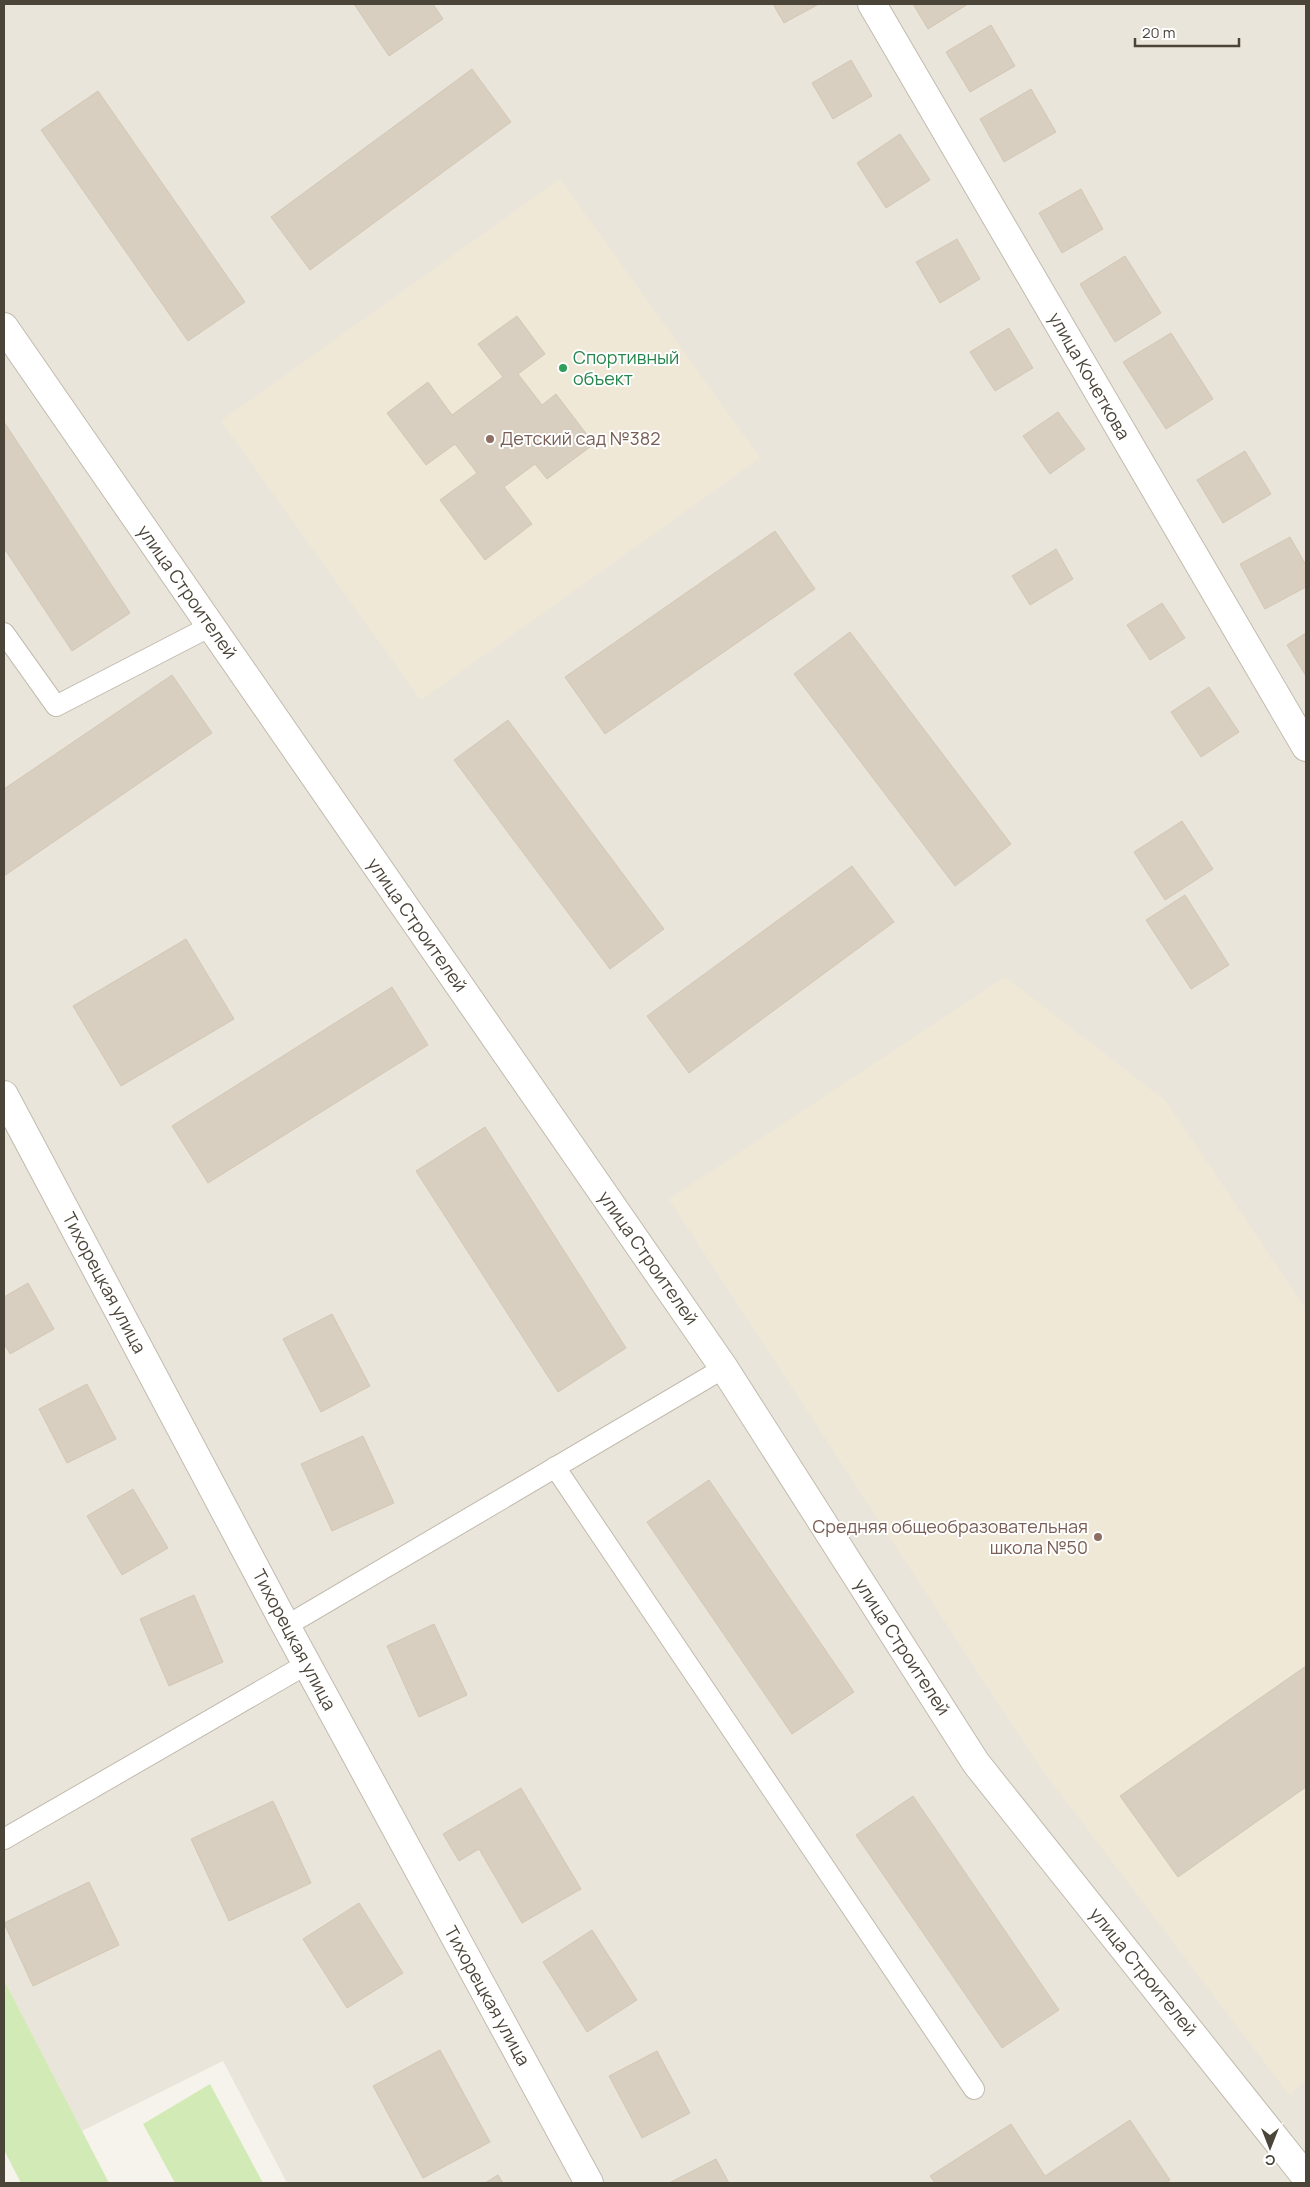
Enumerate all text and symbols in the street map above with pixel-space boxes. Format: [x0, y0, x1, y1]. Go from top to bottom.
scale bar [1135, 15, 1239, 47]
text: 20 m [1142, 22, 1175, 43]
street label: улица Кочеткова [1044, 307, 1136, 444]
place label: Спортивный объект [573, 345, 679, 390]
marker: Спортивный объект [557, 362, 569, 374]
place label: Детский сад №382 [500, 426, 660, 450]
marker: Детский сад №382 [484, 433, 496, 445]
street label: улица Строителей [132, 520, 243, 663]
street label: улица Строителей [362, 853, 473, 996]
street label: улица Строителей [593, 1186, 704, 1329]
street label: Тихорецкая улица [58, 1208, 152, 1357]
place label: Средняя общеобразовательная школа №50 [812, 1514, 1088, 1559]
marker: Средняя общеобразовательная школа №50 [1092, 1531, 1104, 1543]
street label: Тихорецкая улица [248, 1565, 342, 1714]
street label: улица Строителей [850, 1573, 956, 1720]
street label: улица Строителей [1084, 1902, 1203, 2041]
street label: Тихорецкая улица [439, 1921, 536, 2070]
north arrow [1245, 2122, 1295, 2172]
text: С [1265, 2151, 1275, 2170]

